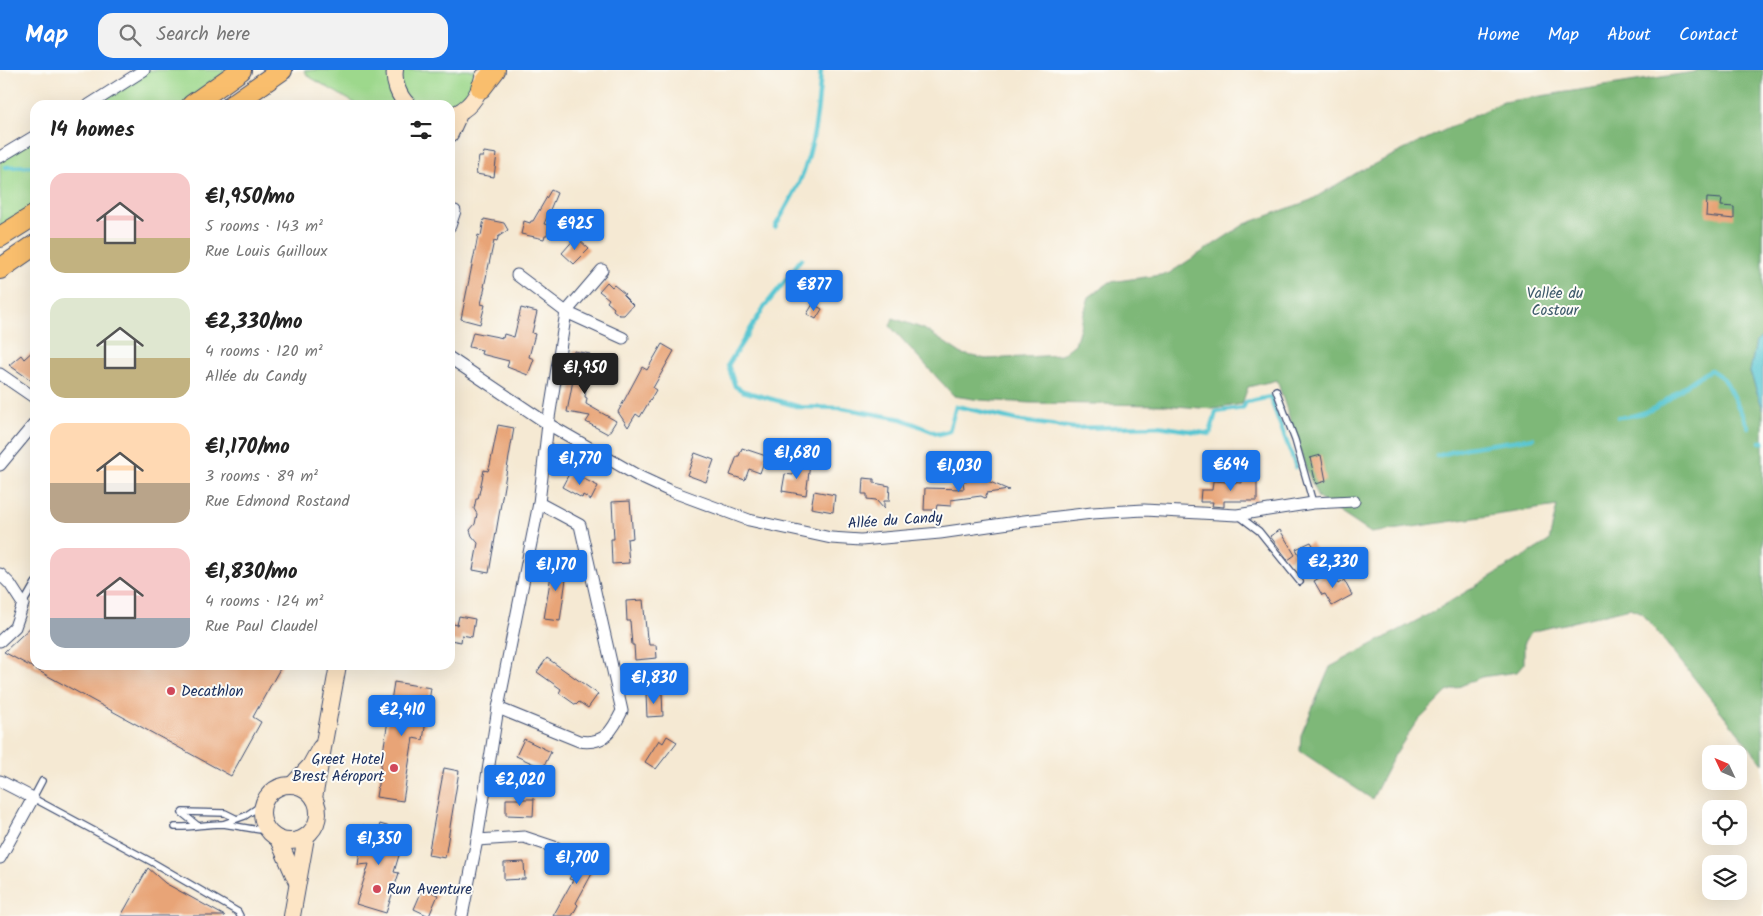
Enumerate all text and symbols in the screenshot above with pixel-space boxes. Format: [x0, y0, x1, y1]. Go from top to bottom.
search box [98, 13, 448, 58]
text: Map [25, 16, 68, 55]
text: Search here [156, 20, 250, 50]
icon: search [116, 21, 144, 49]
text: Home [1477, 21, 1520, 50]
text: Map [1548, 21, 1579, 50]
text: About [1607, 21, 1651, 50]
text: Contact [1679, 21, 1738, 50]
text: 14 homes [50, 114, 135, 147]
icon: filters [407, 116, 435, 144]
text: €1,950/mo [205, 181, 295, 214]
icon: home [90, 193, 150, 253]
pin: €925 [545, 208, 605, 251]
text: €925 [557, 212, 593, 237]
text: 5 rooms · 143 m² [205, 214, 323, 239]
text: Rue Louis Guilloux [205, 239, 327, 264]
pin: €877 [784, 270, 844, 312]
text: €877 [797, 273, 831, 298]
park label: Vallée du Costour [1527, 282, 1583, 323]
text: €2,330/mo [205, 306, 303, 339]
icon: home [90, 318, 150, 378]
text: 4 rooms · 120 m² [205, 339, 323, 364]
pin: €1,950 [544, 352, 626, 395]
text: €1,950 [563, 356, 607, 381]
text: Allée du Candy [205, 364, 306, 389]
text: €1,170/mo [205, 431, 290, 464]
pin: €1,680 [756, 438, 838, 480]
text: €1,680 [774, 441, 820, 466]
icon: home [90, 443, 150, 503]
pin: €1,770 [539, 444, 621, 486]
text: €1,770 [559, 447, 601, 472]
pin: €1,030 [918, 450, 1000, 493]
pin: €694 [1201, 450, 1261, 492]
text: €694 [1213, 453, 1249, 478]
text: €1,030 [937, 454, 981, 479]
text: 3 rooms · 89 m² [205, 464, 318, 489]
text: Rue Edmond Rostand [205, 489, 350, 514]
street label: Allée du Candy [847, 506, 944, 536]
pin: €2,330 [1292, 546, 1374, 589]
pin: €1,170 [515, 550, 597, 592]
text: €2,330 [1308, 550, 1358, 575]
text: €1,170 [536, 553, 576, 578]
text: €1,830/mo [205, 556, 298, 589]
icon: home [90, 568, 150, 628]
text: 4 rooms · 124 m² [205, 589, 323, 614]
text: Rue Paul Claudel [205, 614, 318, 639]
pin: €1,830 [613, 662, 695, 705]
text: €1,830 [631, 666, 677, 691]
place label: Decathlon [181, 680, 243, 704]
marker: Decathlon [165, 685, 177, 697]
pin: €2,410 [361, 694, 443, 737]
text: €2,410 [379, 698, 425, 723]
north arrow [1702, 745, 1748, 790]
map controls [1702, 745, 1747, 900]
place label: Greet Hotel Brest Aéroport [292, 748, 384, 789]
marker: Greet Hotel Brest Aéroport [388, 762, 400, 774]
pin: €2,020 [479, 764, 561, 807]
text: €2,020 [495, 768, 545, 793]
button: locate [1702, 800, 1747, 845]
pin: €1,350 [338, 824, 420, 866]
text: €1,350 [357, 827, 401, 852]
pin: €1,700 [536, 842, 618, 885]
text: €1,700 [555, 846, 599, 871]
button: layers [1702, 855, 1747, 900]
place label: Run Aventure [387, 878, 472, 902]
marker: Run Aventure [371, 883, 383, 895]

